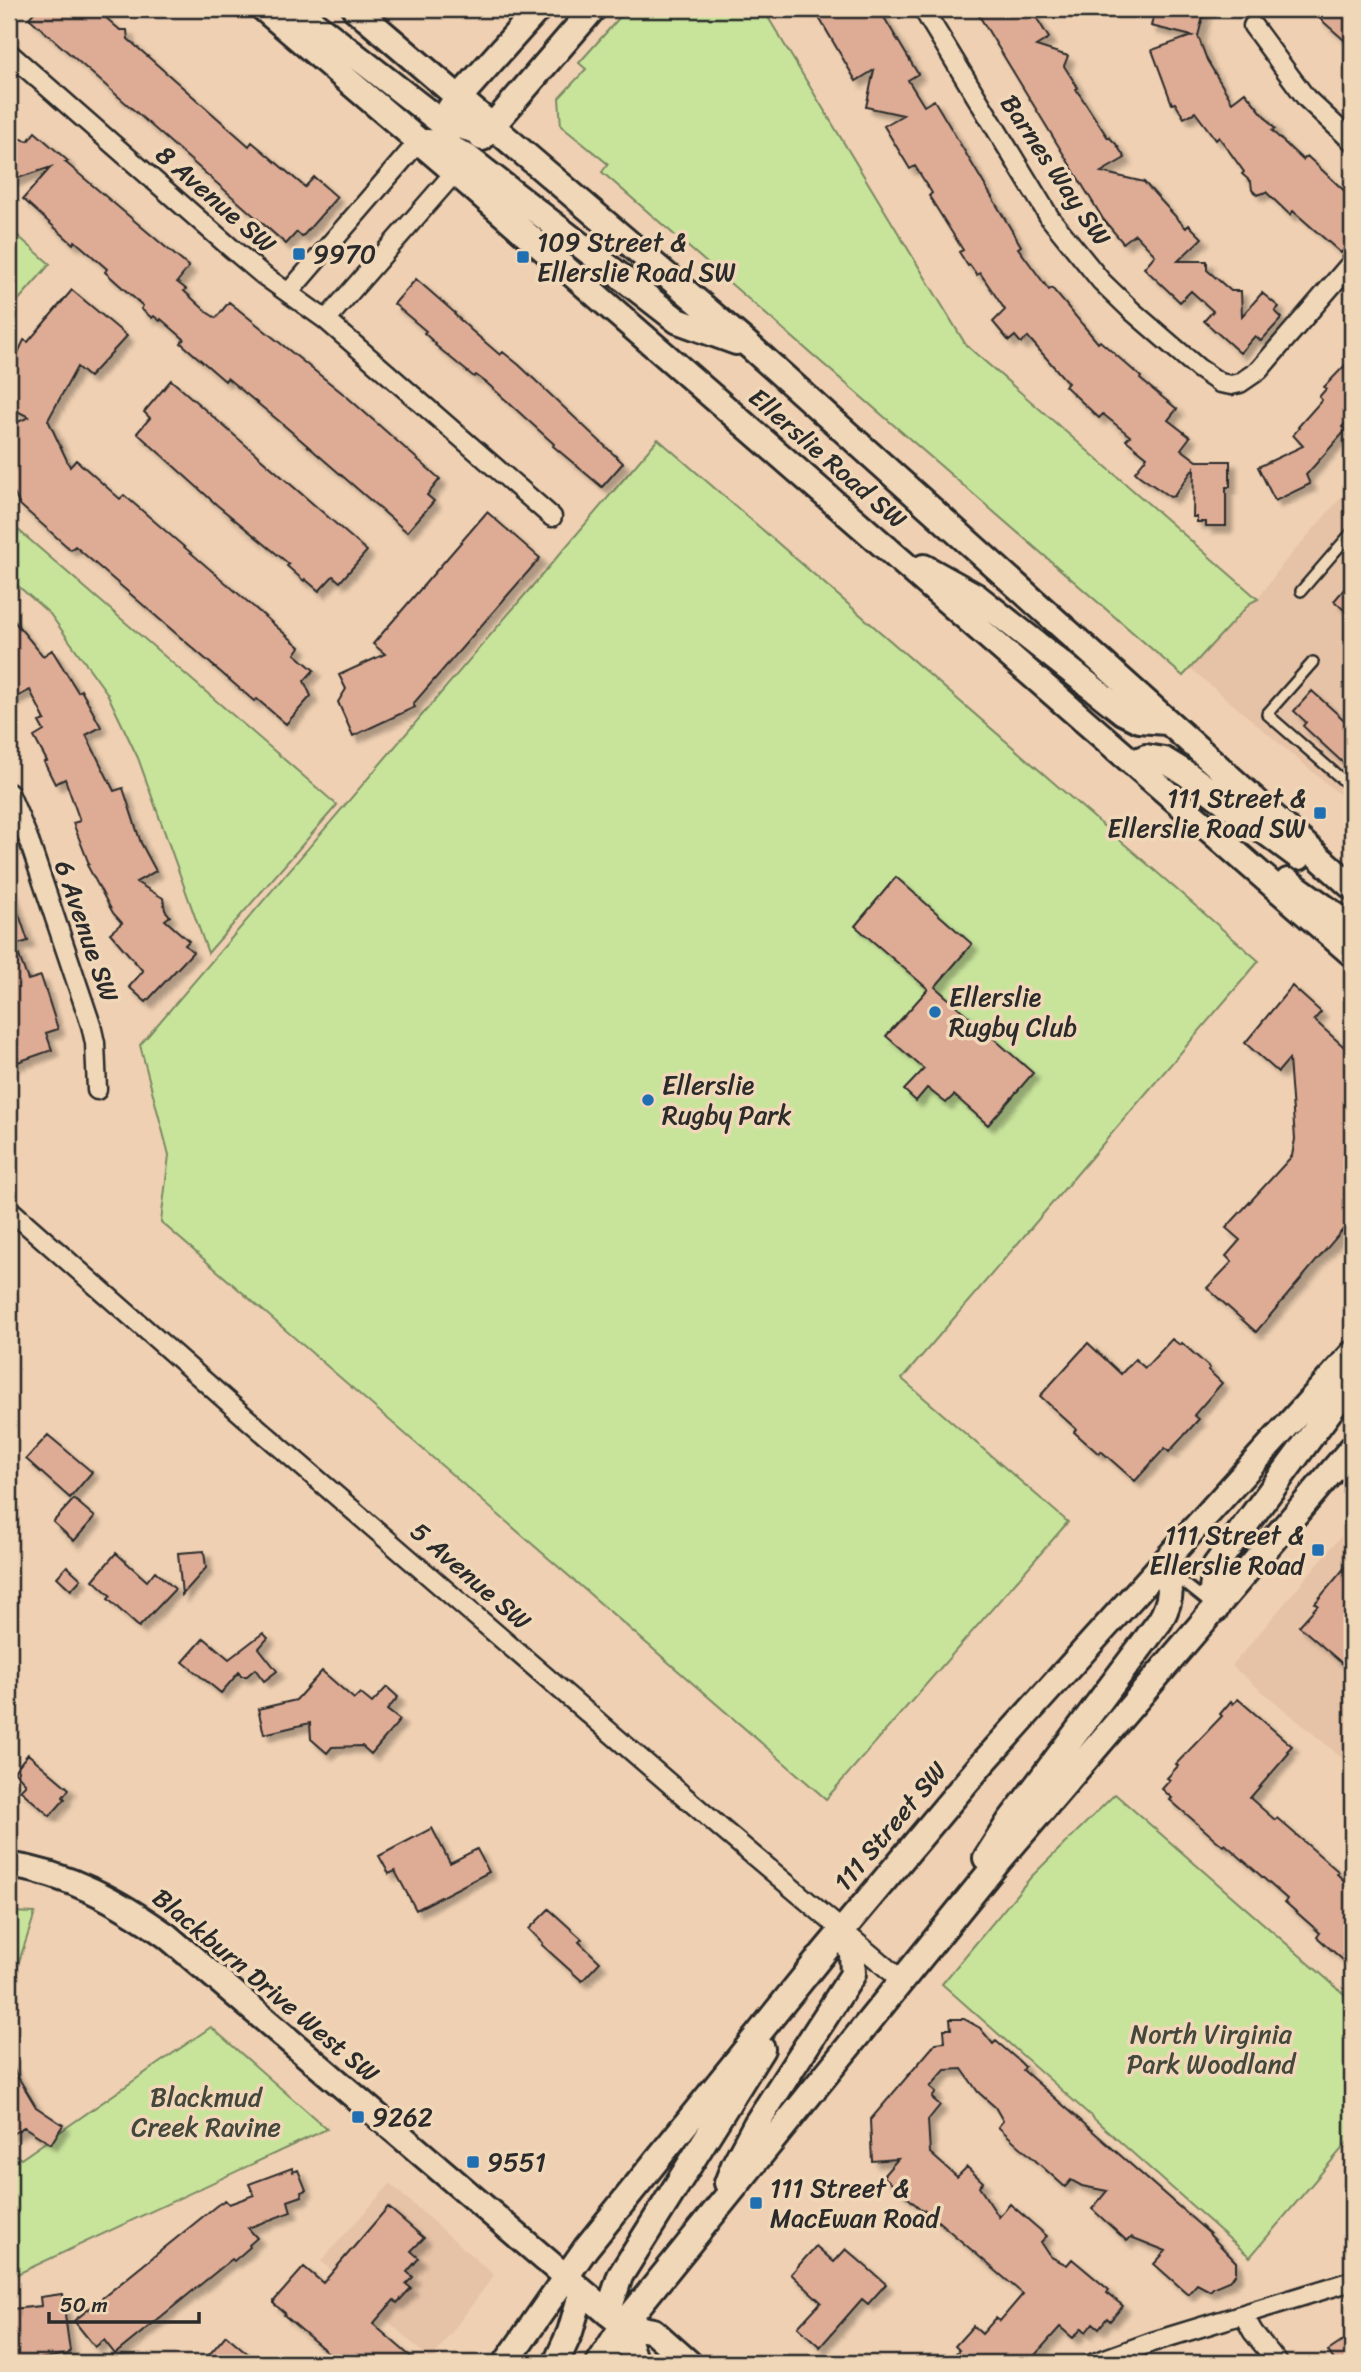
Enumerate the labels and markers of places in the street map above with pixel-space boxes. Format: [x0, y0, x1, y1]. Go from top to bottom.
place label: 109 Street & Ellerslie Road SW [537, 219, 736, 295]
place label: 9970 [313, 231, 376, 277]
marker: 9970 [291, 246, 307, 262]
marker: 109 Street & Ellerslie Road SW [515, 249, 531, 265]
place label: 111 Street & Ellerslie Road SW [1107, 775, 1306, 851]
marker: 111 Street & Ellerslie Road SW [1312, 805, 1328, 821]
place label: Ellerslie Rugby Club [949, 974, 1077, 1050]
marker: Ellerslie Rugby Club [927, 1004, 943, 1020]
place label: Ellerslie Rugby Park [662, 1062, 792, 1138]
marker: Ellerslie Rugby Park [640, 1092, 656, 1108]
place label: 111 Street & Ellerslie Road [1149, 1512, 1306, 1588]
marker: 111 Street & Ellerslie Road [1310, 1542, 1326, 1558]
place label: 9262 [372, 2094, 433, 2140]
marker: 9262 [350, 2109, 366, 2125]
place label: 9551 [487, 2139, 546, 2185]
marker: 9551 [465, 2154, 481, 2170]
place label: 111 Street & MacEwan Road [770, 2165, 941, 2241]
marker: 111 Street & MacEwan Road [748, 2195, 764, 2211]

